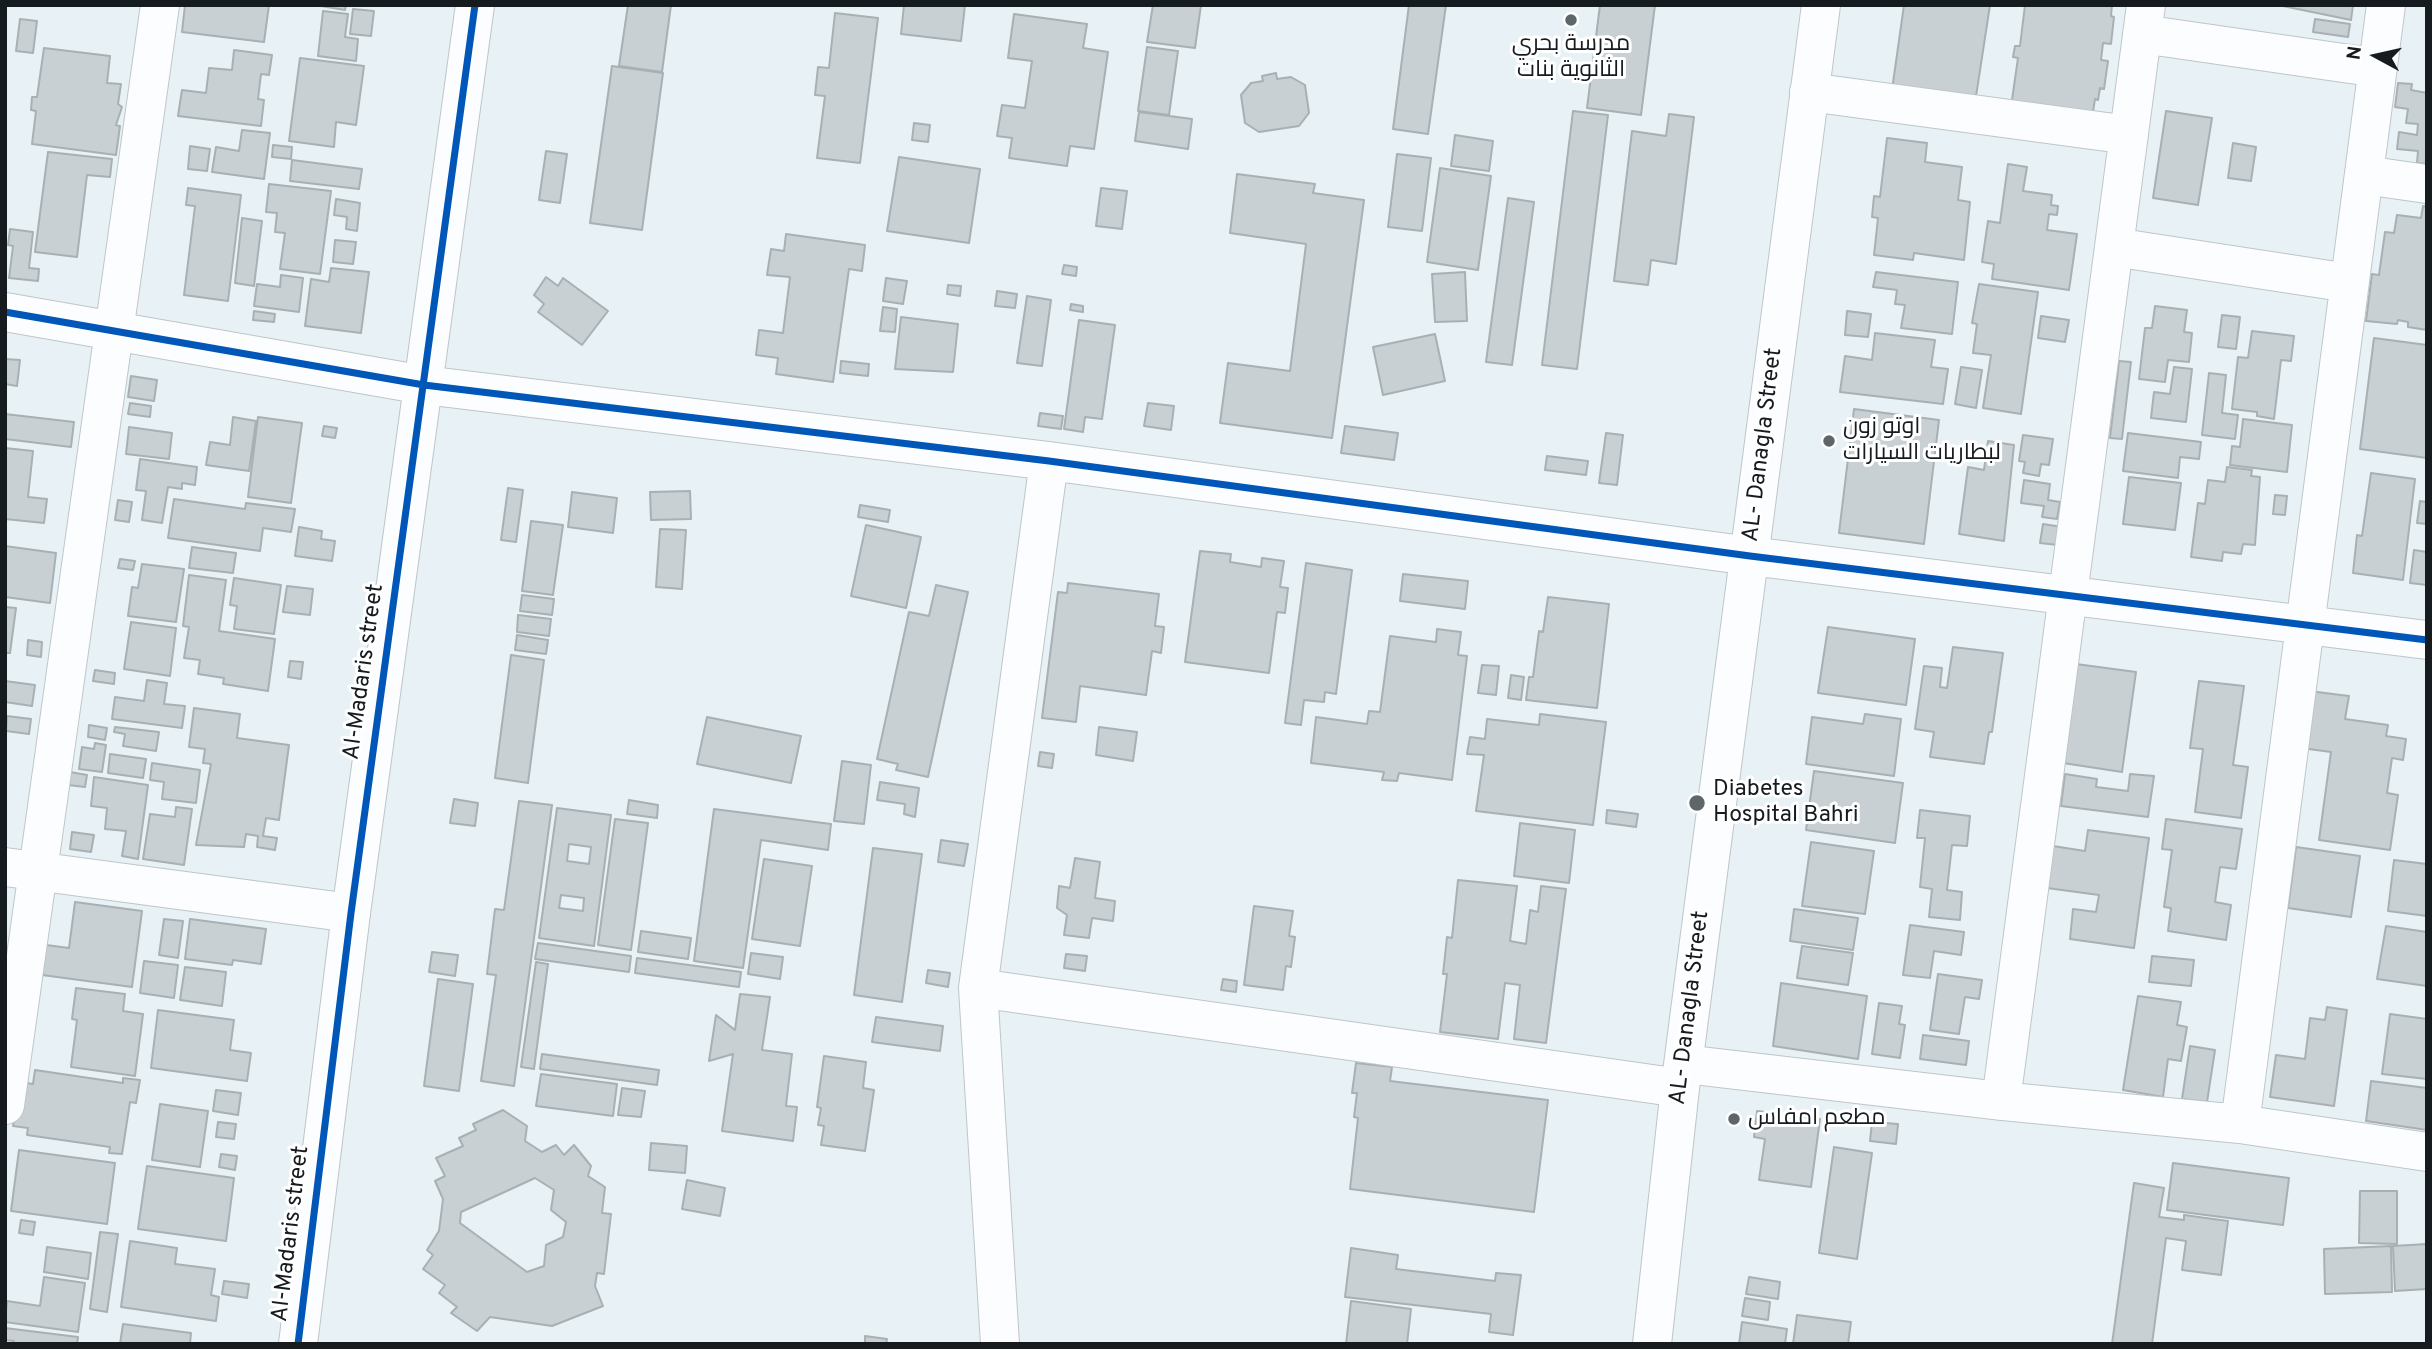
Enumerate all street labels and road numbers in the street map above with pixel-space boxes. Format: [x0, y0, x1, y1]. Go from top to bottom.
street label: AL- Danagla Street [1738, 346, 1790, 544]
street label: Al-Madaris street [339, 582, 391, 762]
street label: AL- Danagla Street [1665, 909, 1717, 1107]
street label: Al-Madaris street [267, 1144, 317, 1324]

